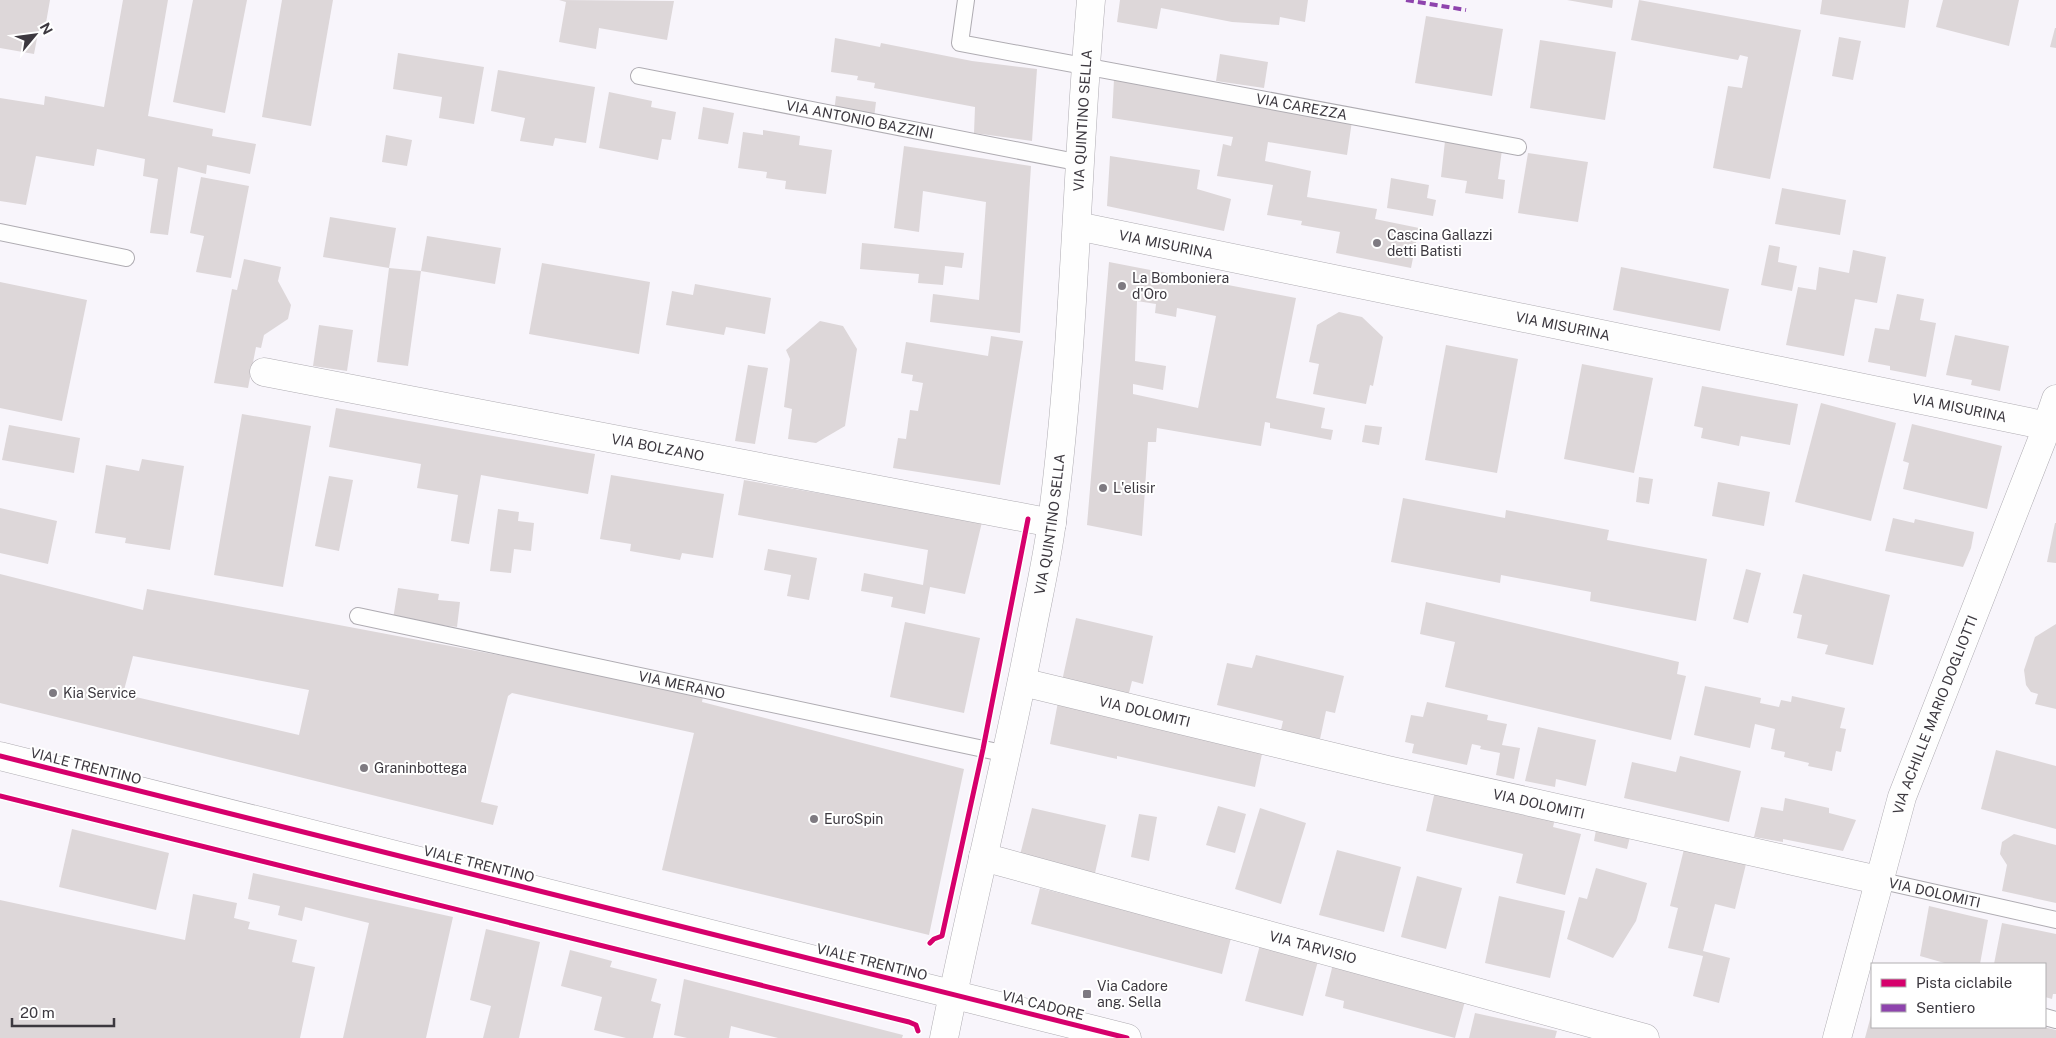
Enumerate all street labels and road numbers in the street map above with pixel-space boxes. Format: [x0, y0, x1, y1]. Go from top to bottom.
street label: VIA QUINTINO SELLA [1070, 49, 1095, 192]
street label: VIA CAREZZA [1255, 90, 1349, 123]
street label: VIA ANTONIO BAZZINI [785, 97, 935, 142]
street label: VIA MISURINA [1117, 227, 1215, 262]
street label: VIA MISURINA [1514, 309, 1612, 344]
street label: VIA MISURINA [1911, 390, 2008, 425]
street label: VIA BOLZANO [610, 431, 706, 464]
street label: VIA QUINTINO SELLA [1031, 453, 1068, 596]
street label: VIA ACHILLE MARIO DOGLIOTTI [1890, 613, 1980, 816]
street label: VIA MERANO [637, 668, 727, 702]
street label: VIA DOLOMITI [1097, 693, 1192, 730]
street label: VIALE TRENTINO [29, 744, 143, 788]
street label: VIA DOLOMITI [1491, 786, 1586, 822]
street label: VIALE TRENTINO [422, 842, 536, 886]
street label: VIA DOLOMITI [1887, 875, 1982, 911]
street label: VIA TARVISIO [1267, 928, 1358, 967]
street label: VIALE TRENTINO [815, 940, 929, 984]
street label: VIA CADORE [1000, 987, 1086, 1023]

